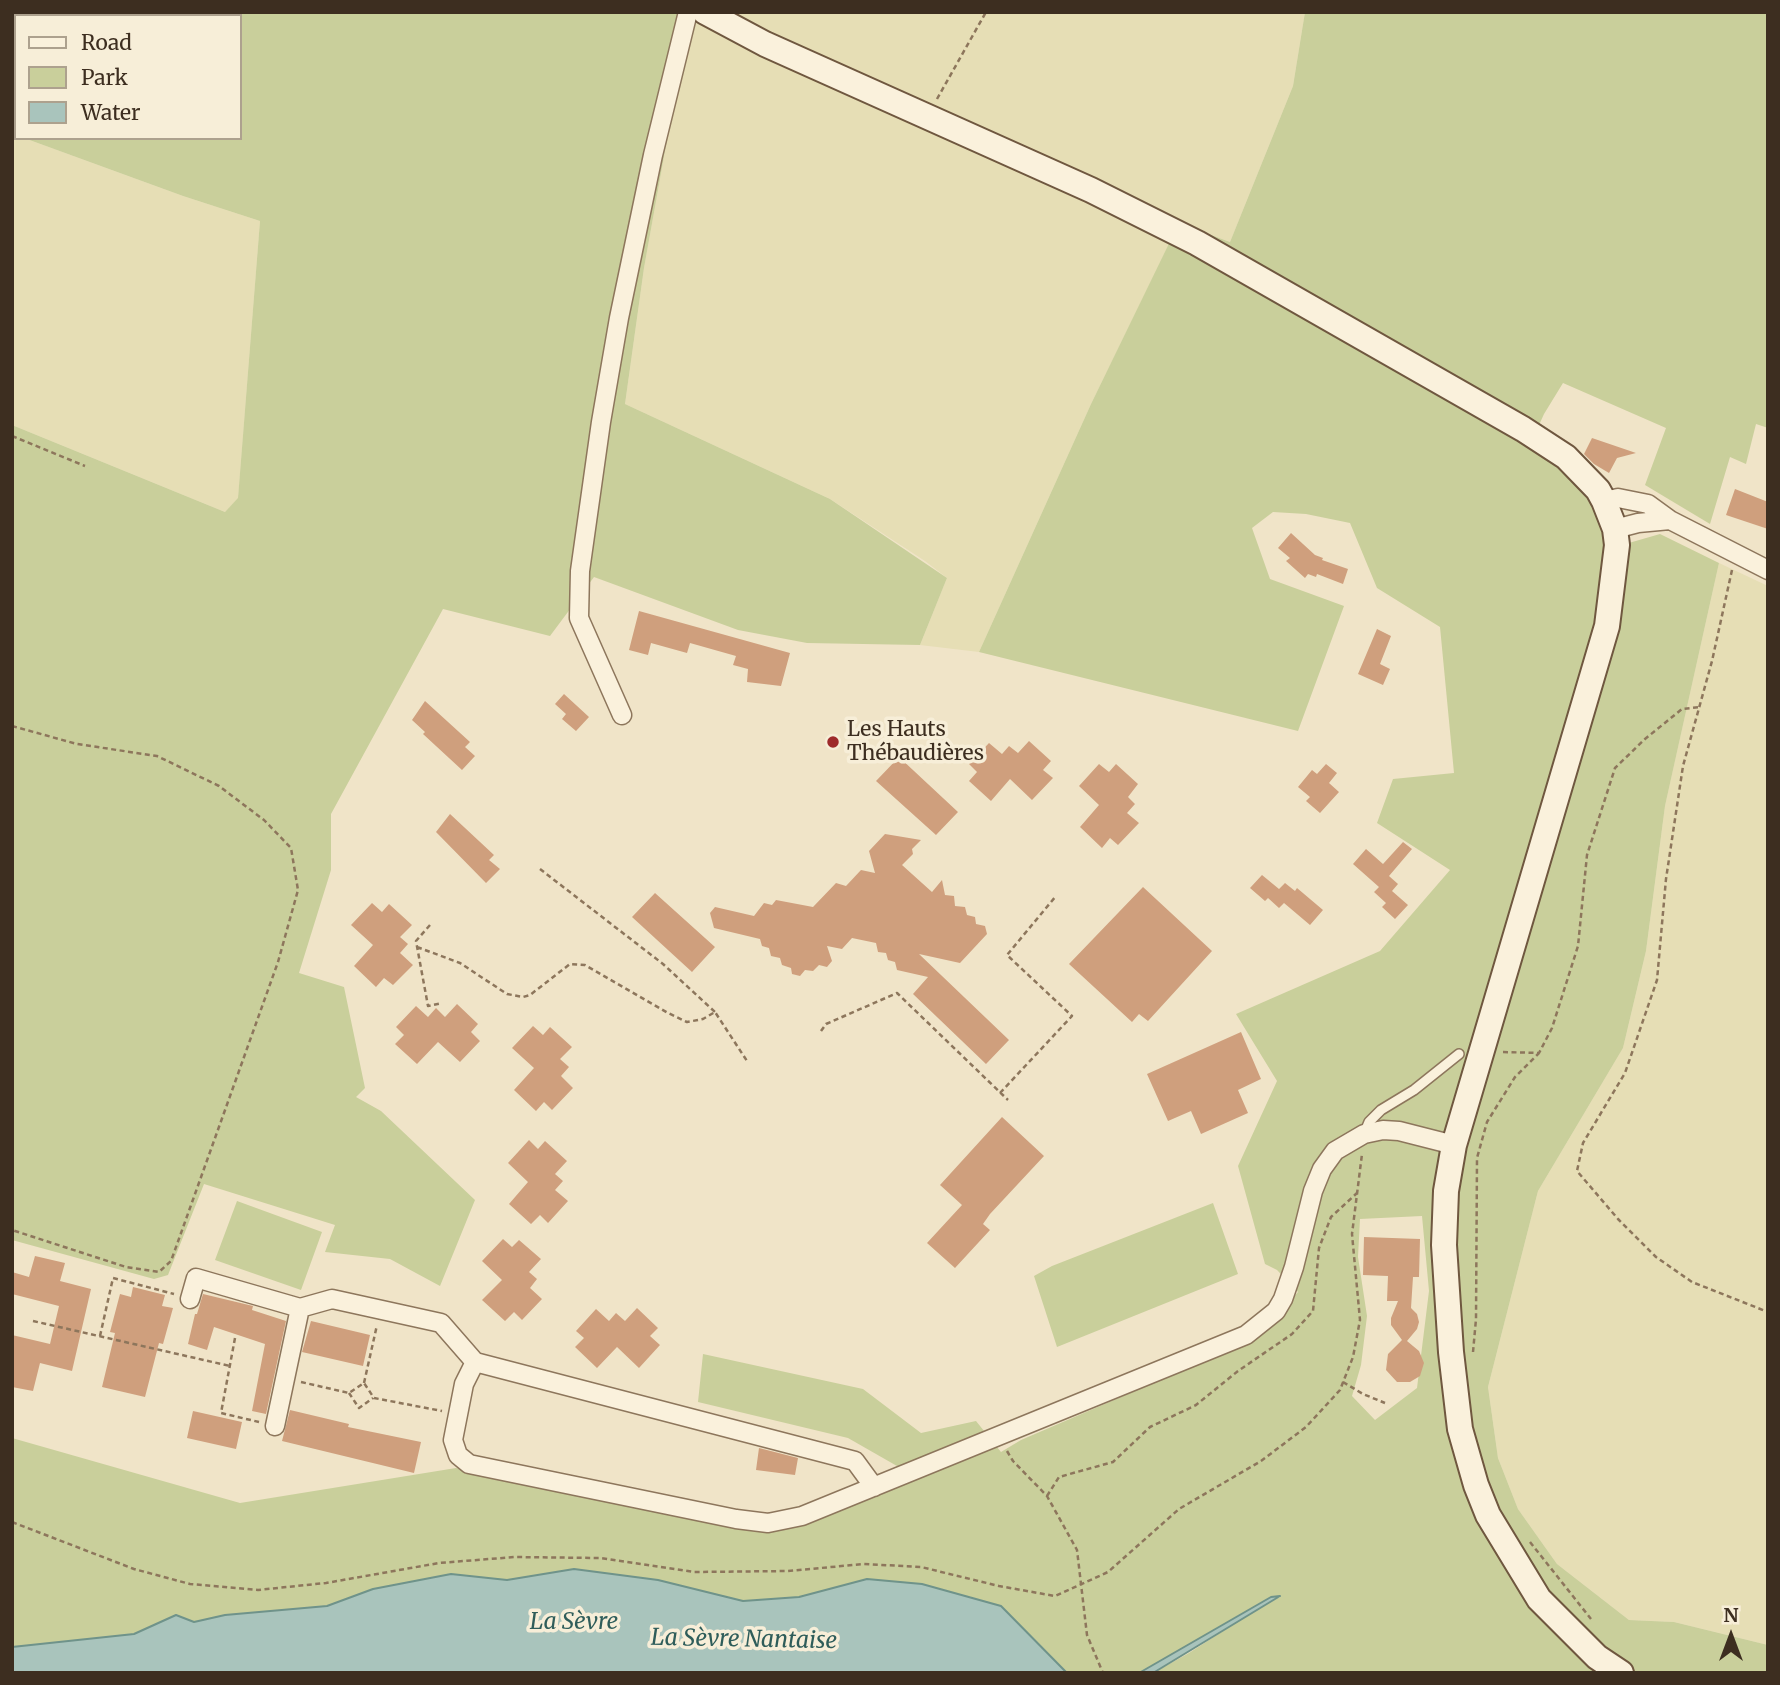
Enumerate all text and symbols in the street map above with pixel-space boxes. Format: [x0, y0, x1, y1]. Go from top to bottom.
legend [14, 14, 242, 140]
text: Road [81, 29, 132, 56]
text: Park [81, 64, 128, 91]
text: Water [81, 99, 140, 126]
place label: Les Hauts Thébaudières [847, 717, 984, 767]
marker: Les Hauts Thébaudières [825, 734, 841, 750]
north arrow [1696, 1601, 1766, 1671]
text: N [1723, 1603, 1739, 1627]
water label: La Sèvre [530, 1608, 618, 1636]
water label: La Sèvre Nantaise [651, 1625, 837, 1655]

